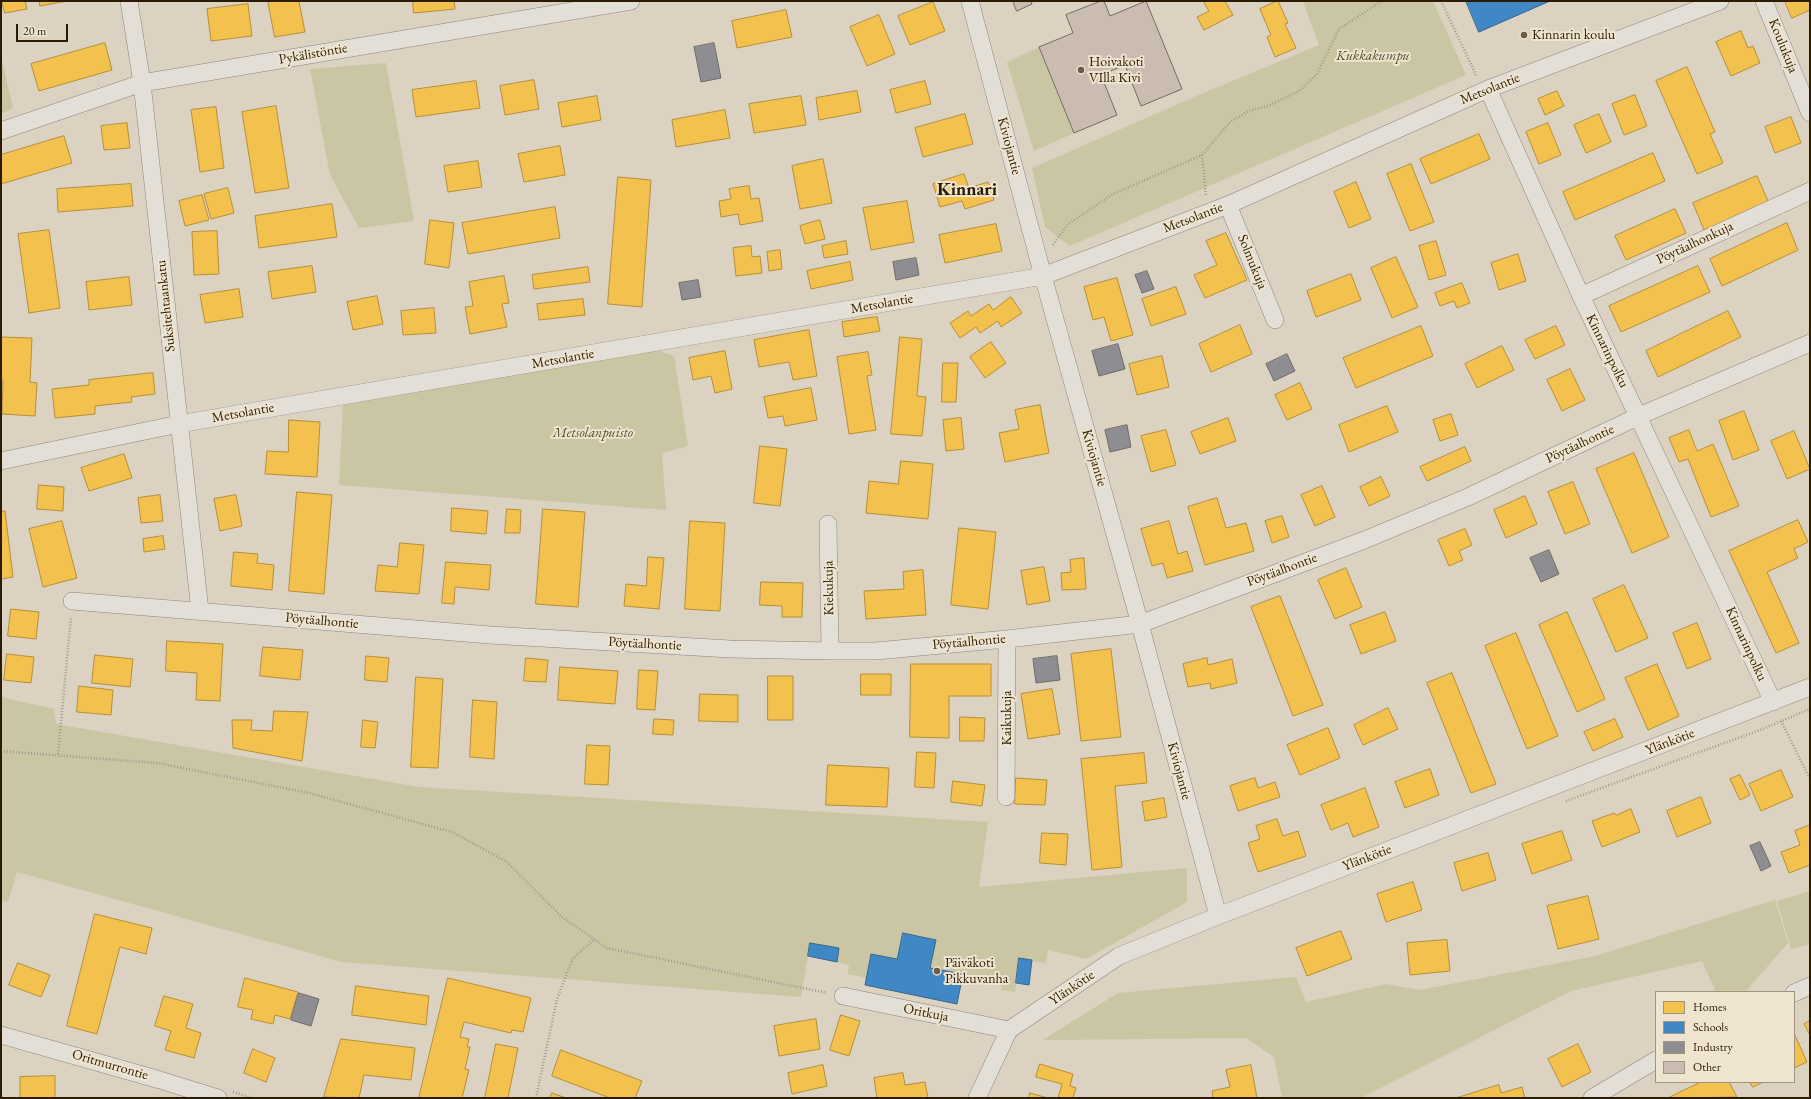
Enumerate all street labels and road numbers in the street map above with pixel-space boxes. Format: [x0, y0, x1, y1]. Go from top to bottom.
street label: Koulukuja [1764, 16, 1802, 76]
street label: Pykälistöntie [277, 40, 349, 68]
street label: Metsolantie [1458, 69, 1522, 109]
street label: Kiviojantie [993, 115, 1025, 177]
street label: Metsolantie [1161, 199, 1225, 237]
street label: Pöytäalhonkuja [1654, 218, 1736, 268]
street label: Solmukuja [1233, 232, 1271, 292]
street label: Suksitehtaankatu [153, 259, 179, 353]
street label: Metsolantie [849, 290, 915, 318]
street label: Kinnarinpolku [1582, 311, 1632, 391]
street label: Metsolantie [530, 345, 596, 373]
street label: Metsolantie [210, 399, 276, 427]
street label: Pöytäalhontie [1543, 421, 1617, 467]
street label: Kiviojantie [1078, 427, 1110, 489]
street label: Pöytäalhontie [1245, 550, 1319, 590]
street label: Kiekukuja [820, 560, 838, 616]
street label: Kinnarinpolku [1721, 604, 1771, 684]
street label: Pöytäalhontie [285, 609, 359, 633]
street label: Pöytäalhontie [932, 630, 1006, 654]
street label: Pöytäalhontie [608, 634, 682, 654]
street label: Kaikukuja [999, 690, 1015, 746]
street label: Ylänkötie [1643, 725, 1697, 759]
street label: Kiviojantie [1163, 740, 1195, 802]
street label: Ylänkötie [1340, 841, 1394, 875]
street label: Ylänkötie [1046, 967, 1098, 1009]
street label: Oritkuja [902, 1000, 950, 1026]
street label: Oritmurrontie [70, 1046, 150, 1084]

